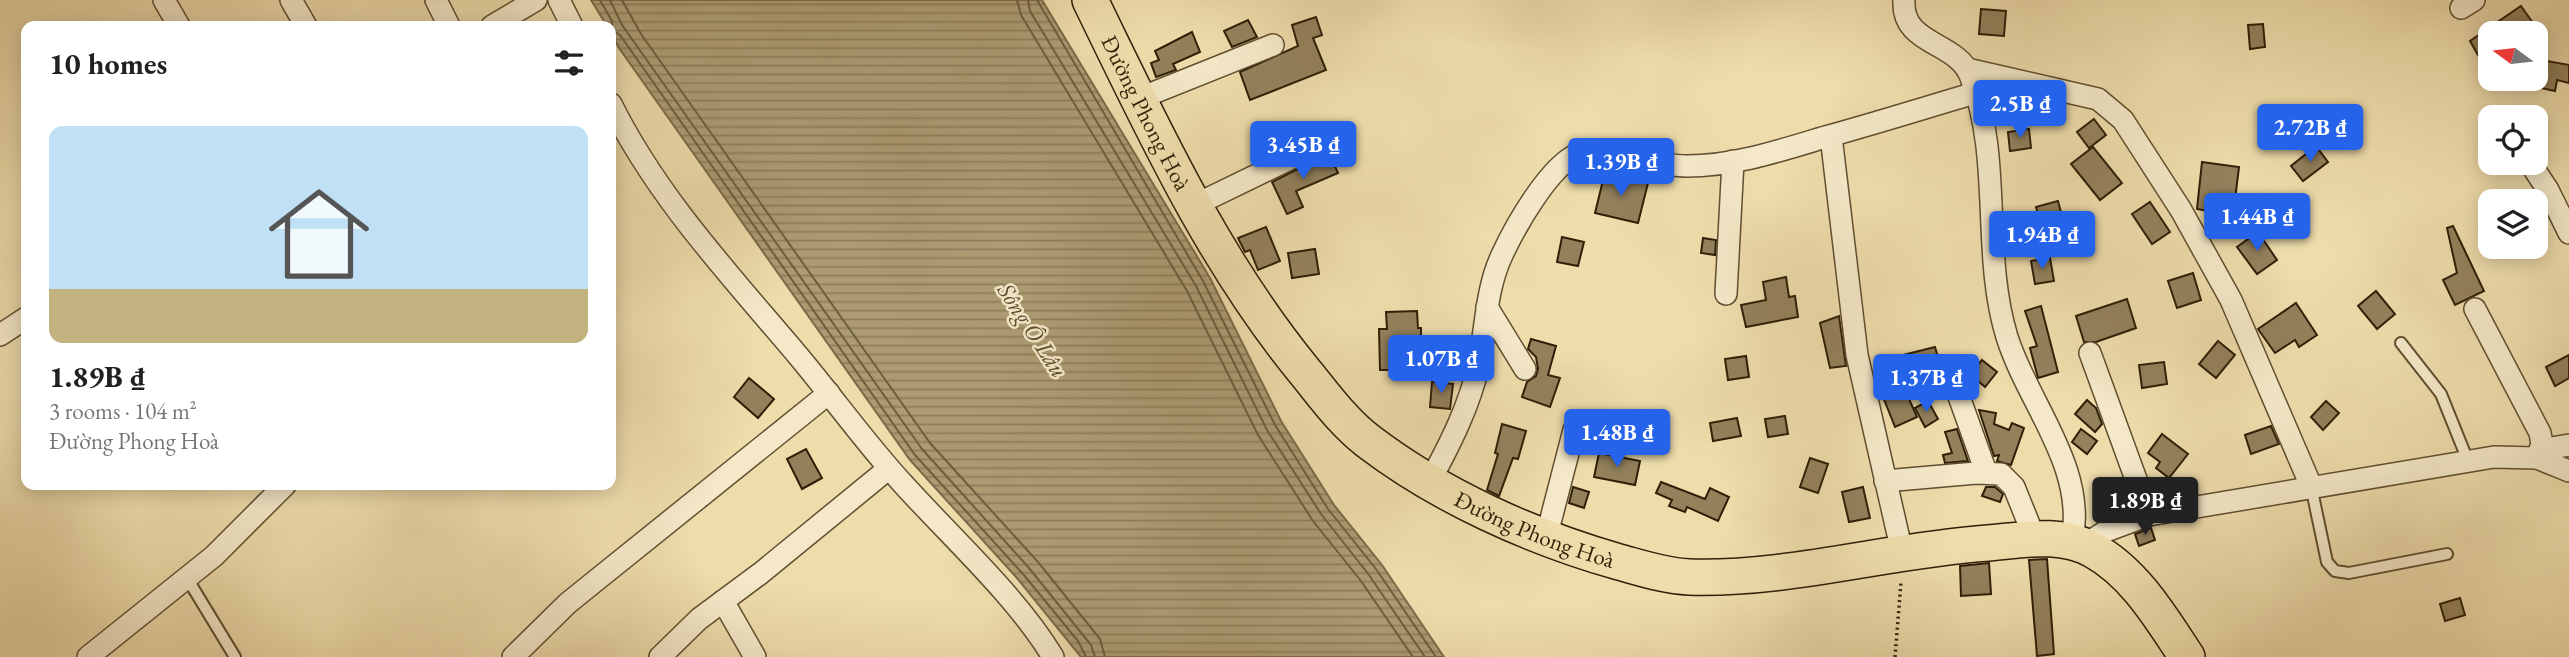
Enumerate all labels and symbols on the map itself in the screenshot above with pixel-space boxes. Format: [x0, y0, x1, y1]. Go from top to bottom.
north arrow [2478, 21, 2548, 91]
street label: Đường Phong Hoà [1094, 30, 1198, 197]
pin: 2.5B ₫ [1963, 80, 2077, 140]
pin: 2.72B ₫ [2245, 104, 2375, 164]
pin: 3.45B ₫ [1238, 122, 1368, 181]
pin: 1.39B ₫ [1556, 138, 1686, 198]
pin: 1.44B ₫ [2192, 194, 2322, 253]
pin: 1.94B ₫ [1977, 212, 2107, 271]
water label: Sông Ô Lâu [990, 276, 1075, 383]
pin: 1.07B ₫ [1376, 336, 1506, 395]
pin: 1.37B ₫ [1861, 354, 1991, 414]
pin: 1.48B ₫ [1552, 410, 1682, 469]
pin: 1.89B ₫ [2080, 477, 2210, 537]
street label: Đường Phong Hoà [1449, 484, 1619, 575]

